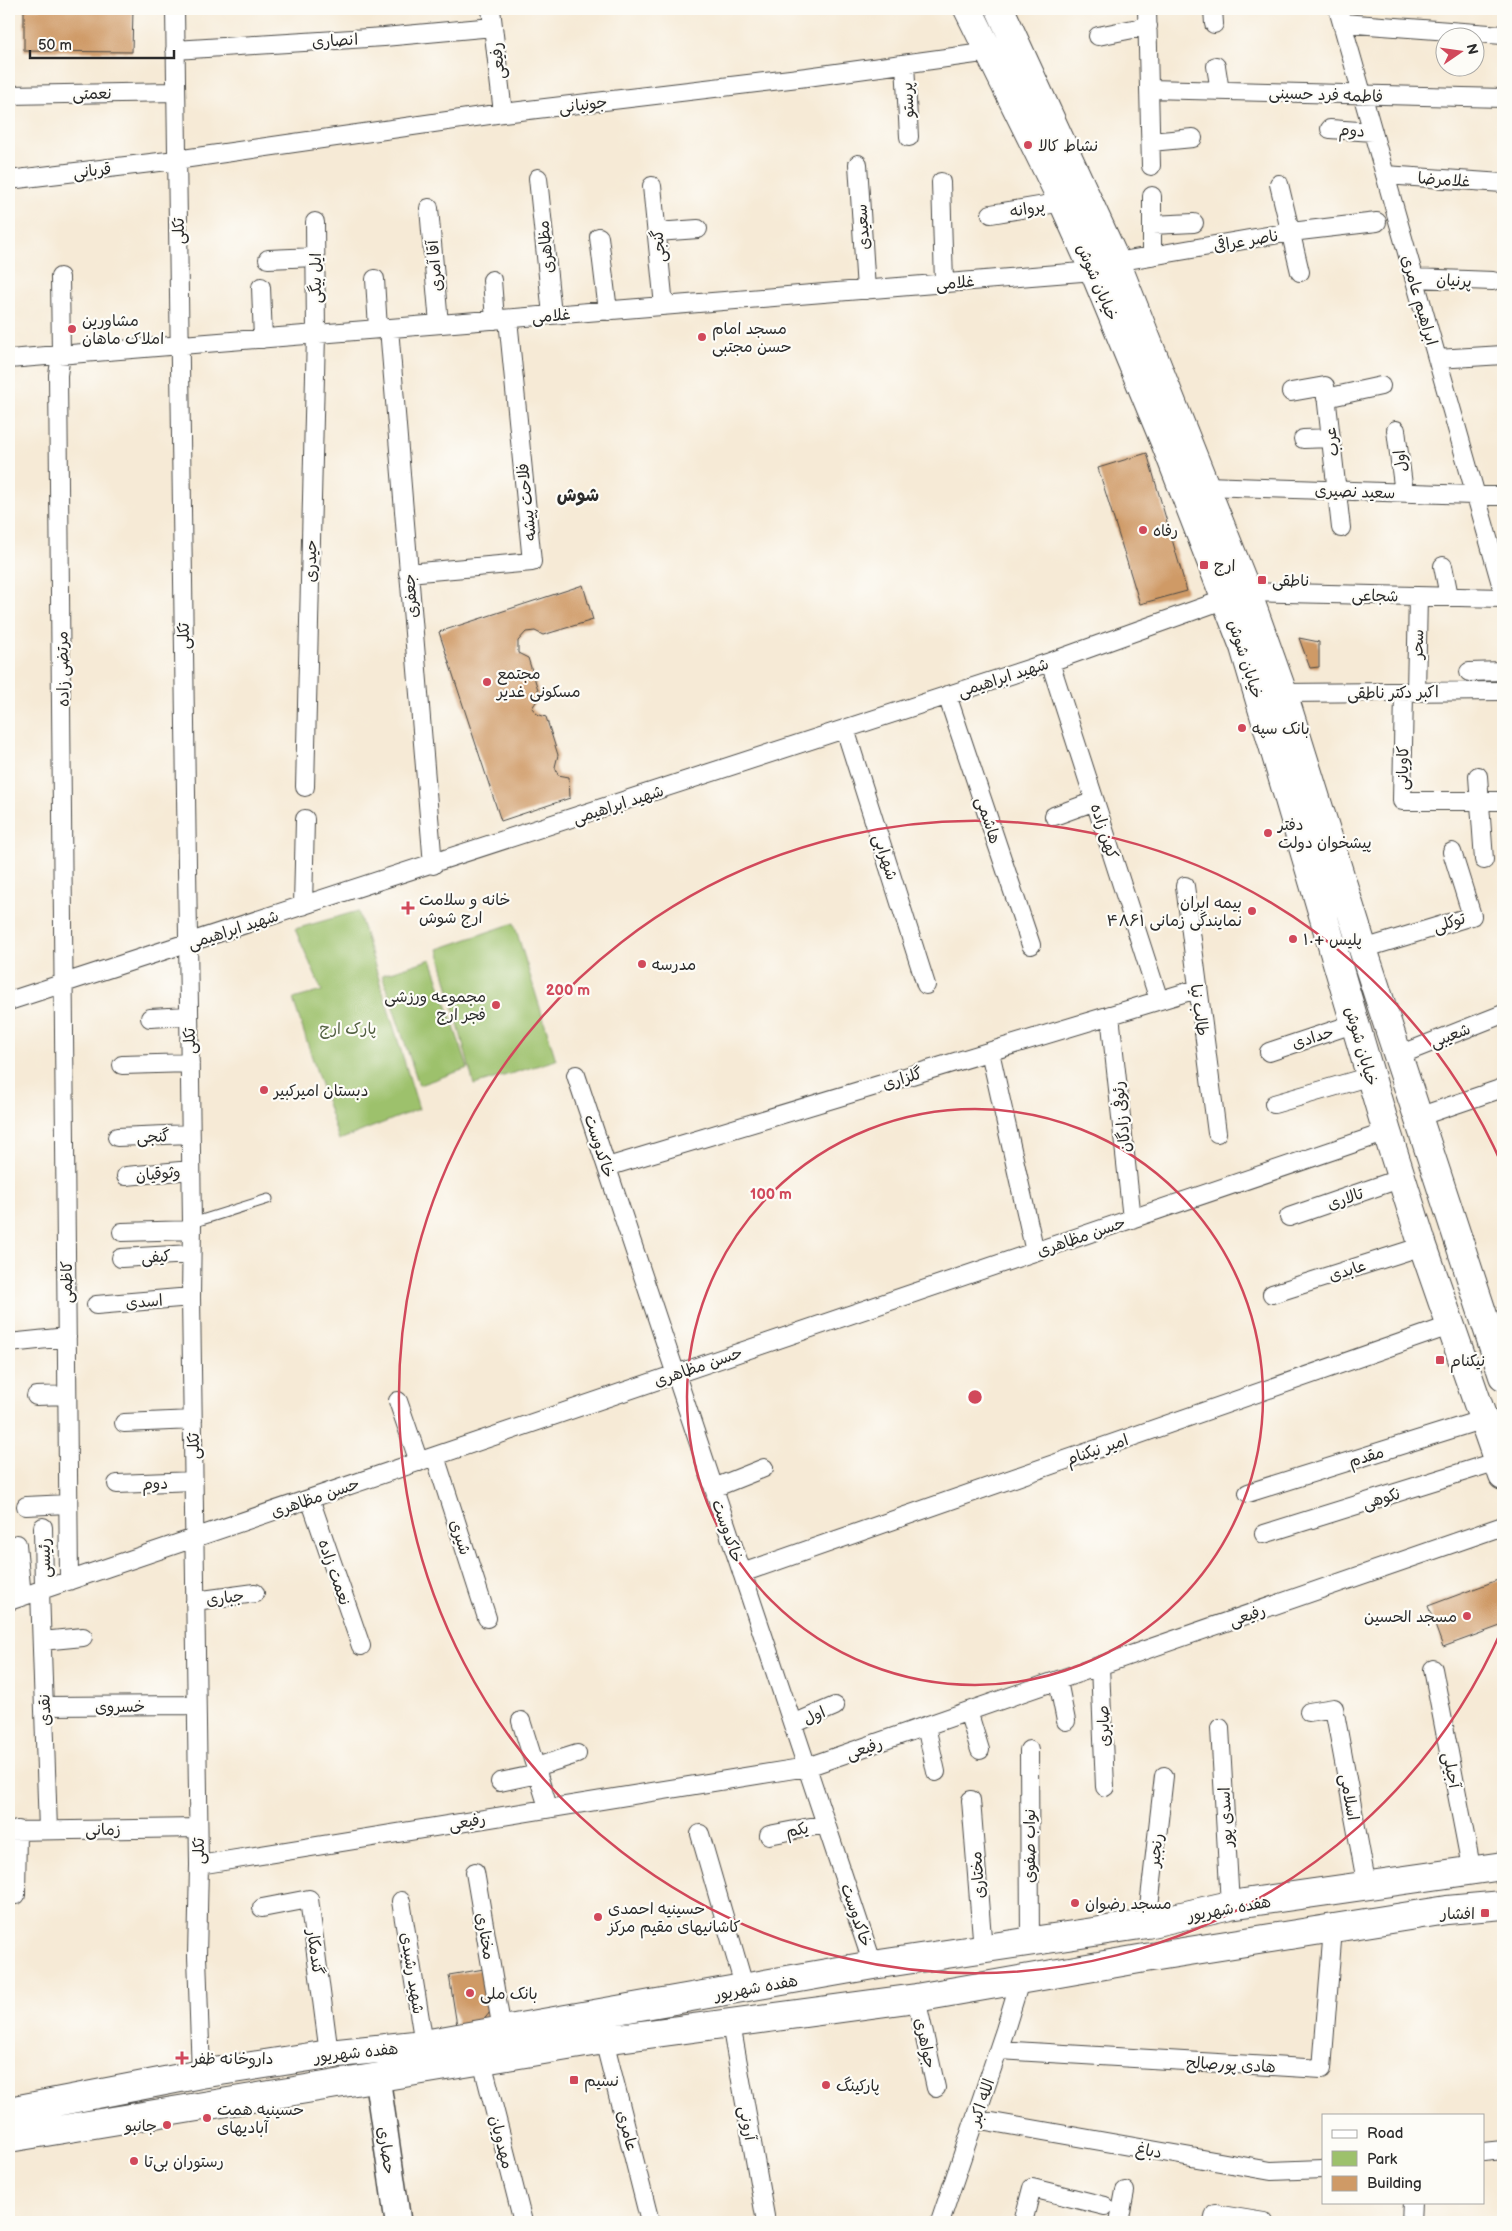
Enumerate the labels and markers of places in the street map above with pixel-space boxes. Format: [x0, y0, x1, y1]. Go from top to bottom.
place label: نشاط کالا [1038, 137, 1098, 156]
marker: نشاط کالا [1022, 139, 1034, 151]
place label: مشاورین املاک ماهان [82, 312, 164, 349]
place label: مسجد امام حسن مجتبی [712, 320, 792, 357]
marker: مشاورین املاک ماهان [66, 323, 78, 335]
marker: مسجد امام حسن مجتبی [696, 331, 708, 343]
place label: رفاه [1153, 522, 1178, 541]
marker: رفاه [1137, 524, 1149, 536]
place label: ارج [1214, 557, 1235, 576]
marker: ارج [1198, 559, 1210, 571]
place label: ناطقی [1272, 572, 1309, 591]
marker: ناطقی [1256, 574, 1268, 586]
place label: مجتمع مسکونی غدیر [495, 665, 581, 702]
marker: مجتمع مسکونی غدیر [481, 676, 493, 688]
place label: بانک سپه [1252, 720, 1310, 739]
marker: بانک سپه [1236, 722, 1248, 734]
place label: دفتر پیشخوان دولت [1276, 816, 1372, 853]
marker: دفتر پیشخوان دولت [1262, 827, 1274, 839]
place label: خانه و سلامت ارج شوش [419, 891, 511, 928]
place label: بیمه ایران نمایندگی زمانی ۴۸۶۱ [1106, 894, 1242, 931]
marker: خانه و سلامت ارج شوش [401, 901, 415, 915]
marker: بیمه ایران نمایندگی زمانی ۴۸۶۱ [1246, 905, 1258, 917]
place label: پلیس +۱۰ [1303, 931, 1362, 950]
marker: پلیس +۱۰ [1287, 933, 1299, 945]
place label: مدرسه [652, 956, 696, 975]
marker: مدرسه [636, 958, 648, 970]
place label: مجموعه ورزشی فجر ارج [384, 988, 486, 1025]
marker: مجموعه ورزشی فجر ارج [490, 999, 502, 1011]
place label: دبستان امیرکبیر [272, 1082, 368, 1101]
marker: دبستان امیرکبیر [258, 1084, 270, 1096]
place label: نیکنام [1450, 1352, 1485, 1373]
marker: نیکنام [1434, 1354, 1446, 1366]
centre of rings [966, 1388, 984, 1406]
place label: مسجد الحسین [1364, 1608, 1457, 1627]
marker: مسجد الحسین [1461, 1610, 1473, 1622]
place label: مسجد رضوان [1085, 1895, 1172, 1914]
marker: مسجد رضوان [1069, 1897, 1081, 1909]
place label: حسینیه احمدی کاشانیهای مقیم مرکز [606, 1900, 741, 1939]
place label: افشار [1439, 1905, 1475, 1924]
marker: افشار [1479, 1907, 1491, 1919]
marker: حسینیه احمدی کاشانیهای مقیم مرکز [592, 1911, 604, 1923]
place label: بانک ملی [480, 1985, 538, 2004]
marker: بانک ملی [464, 1987, 476, 1999]
place label: داروخانه ظفر [190, 2050, 273, 2069]
marker: داروخانه ظفر [176, 2052, 188, 2064]
place label: نسیم [584, 2072, 619, 2093]
marker: نسیم [568, 2074, 580, 2086]
place label: پارکینگ [836, 2076, 880, 2096]
marker: پارکینگ [820, 2079, 832, 2091]
place label: حسینیه همت آبادیهای [217, 2101, 304, 2138]
marker: حسینیه همت آبادیهای [201, 2112, 213, 2124]
place label: جانبو [123, 2117, 157, 2136]
marker: جانبو [161, 2119, 173, 2131]
place label: رستوران بی‌تا [144, 2153, 224, 2172]
marker: رستوران بی‌تا [128, 2155, 140, 2167]

